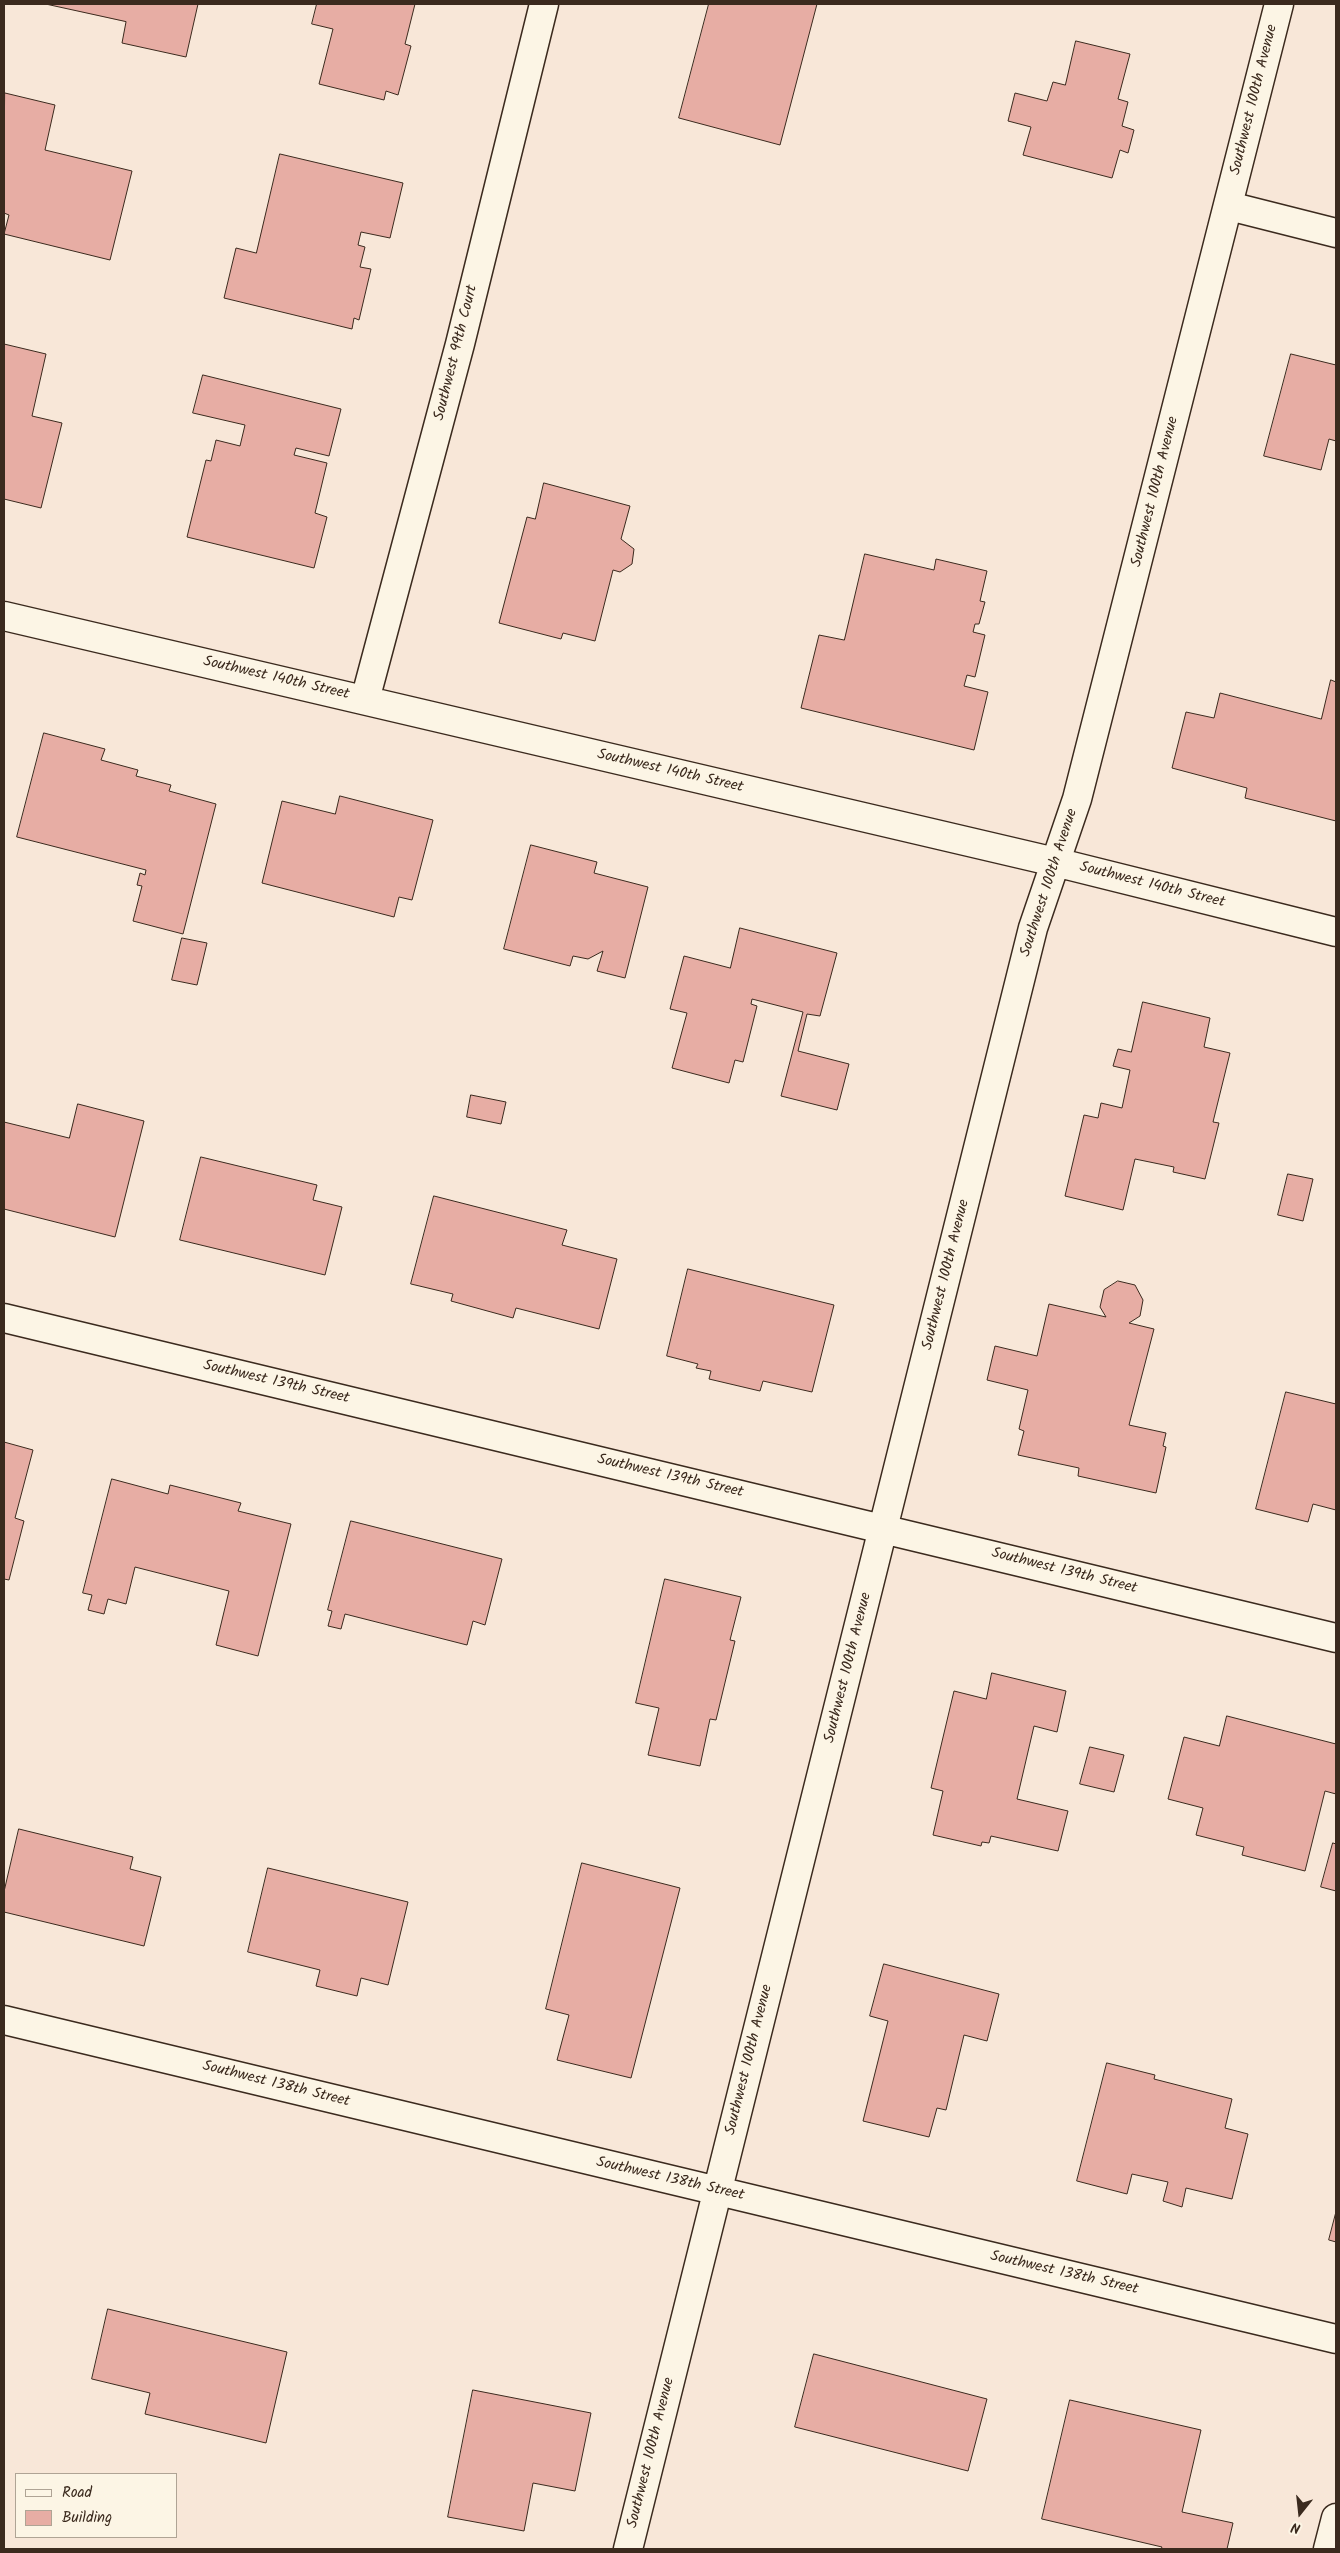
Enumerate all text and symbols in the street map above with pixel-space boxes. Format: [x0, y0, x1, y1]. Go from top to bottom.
street label: Southwest 100th Avenue [1228, 23, 1282, 177]
street label: Southwest 99th Court [431, 283, 483, 423]
street label: Southwest 100th Avenue [1129, 415, 1183, 569]
street label: Southwest 140th Street [201, 653, 351, 705]
street label: Southwest 140th Street [595, 746, 745, 798]
street label: Southwest 100th Avenue [1018, 807, 1082, 959]
street label: Southwest 140th Street [1077, 859, 1227, 913]
street label: Southwest 100th Avenue [920, 1198, 974, 1352]
street label: Southwest 139th Street [201, 1357, 351, 1409]
street label: Southwest 139th Street [595, 1451, 745, 1503]
street label: Southwest 139th Street [989, 1545, 1139, 1599]
street label: Southwest 100th Avenue [822, 1591, 876, 1745]
street label: Southwest 100th Avenue [723, 1983, 777, 2137]
street label: Southwest 138th Street [201, 2058, 351, 2112]
street label: Southwest 138th Street [594, 2154, 746, 2206]
street label: Southwest 138th Street [988, 2248, 1140, 2300]
street label: Southwest 100th Avenue [625, 2376, 679, 2530]
legend [15, 2473, 178, 2538]
text: Road [62, 2481, 92, 2505]
north arrow [1275, 2488, 1325, 2538]
text: Building [62, 2506, 112, 2530]
text: N [1289, 2516, 1303, 2539]

